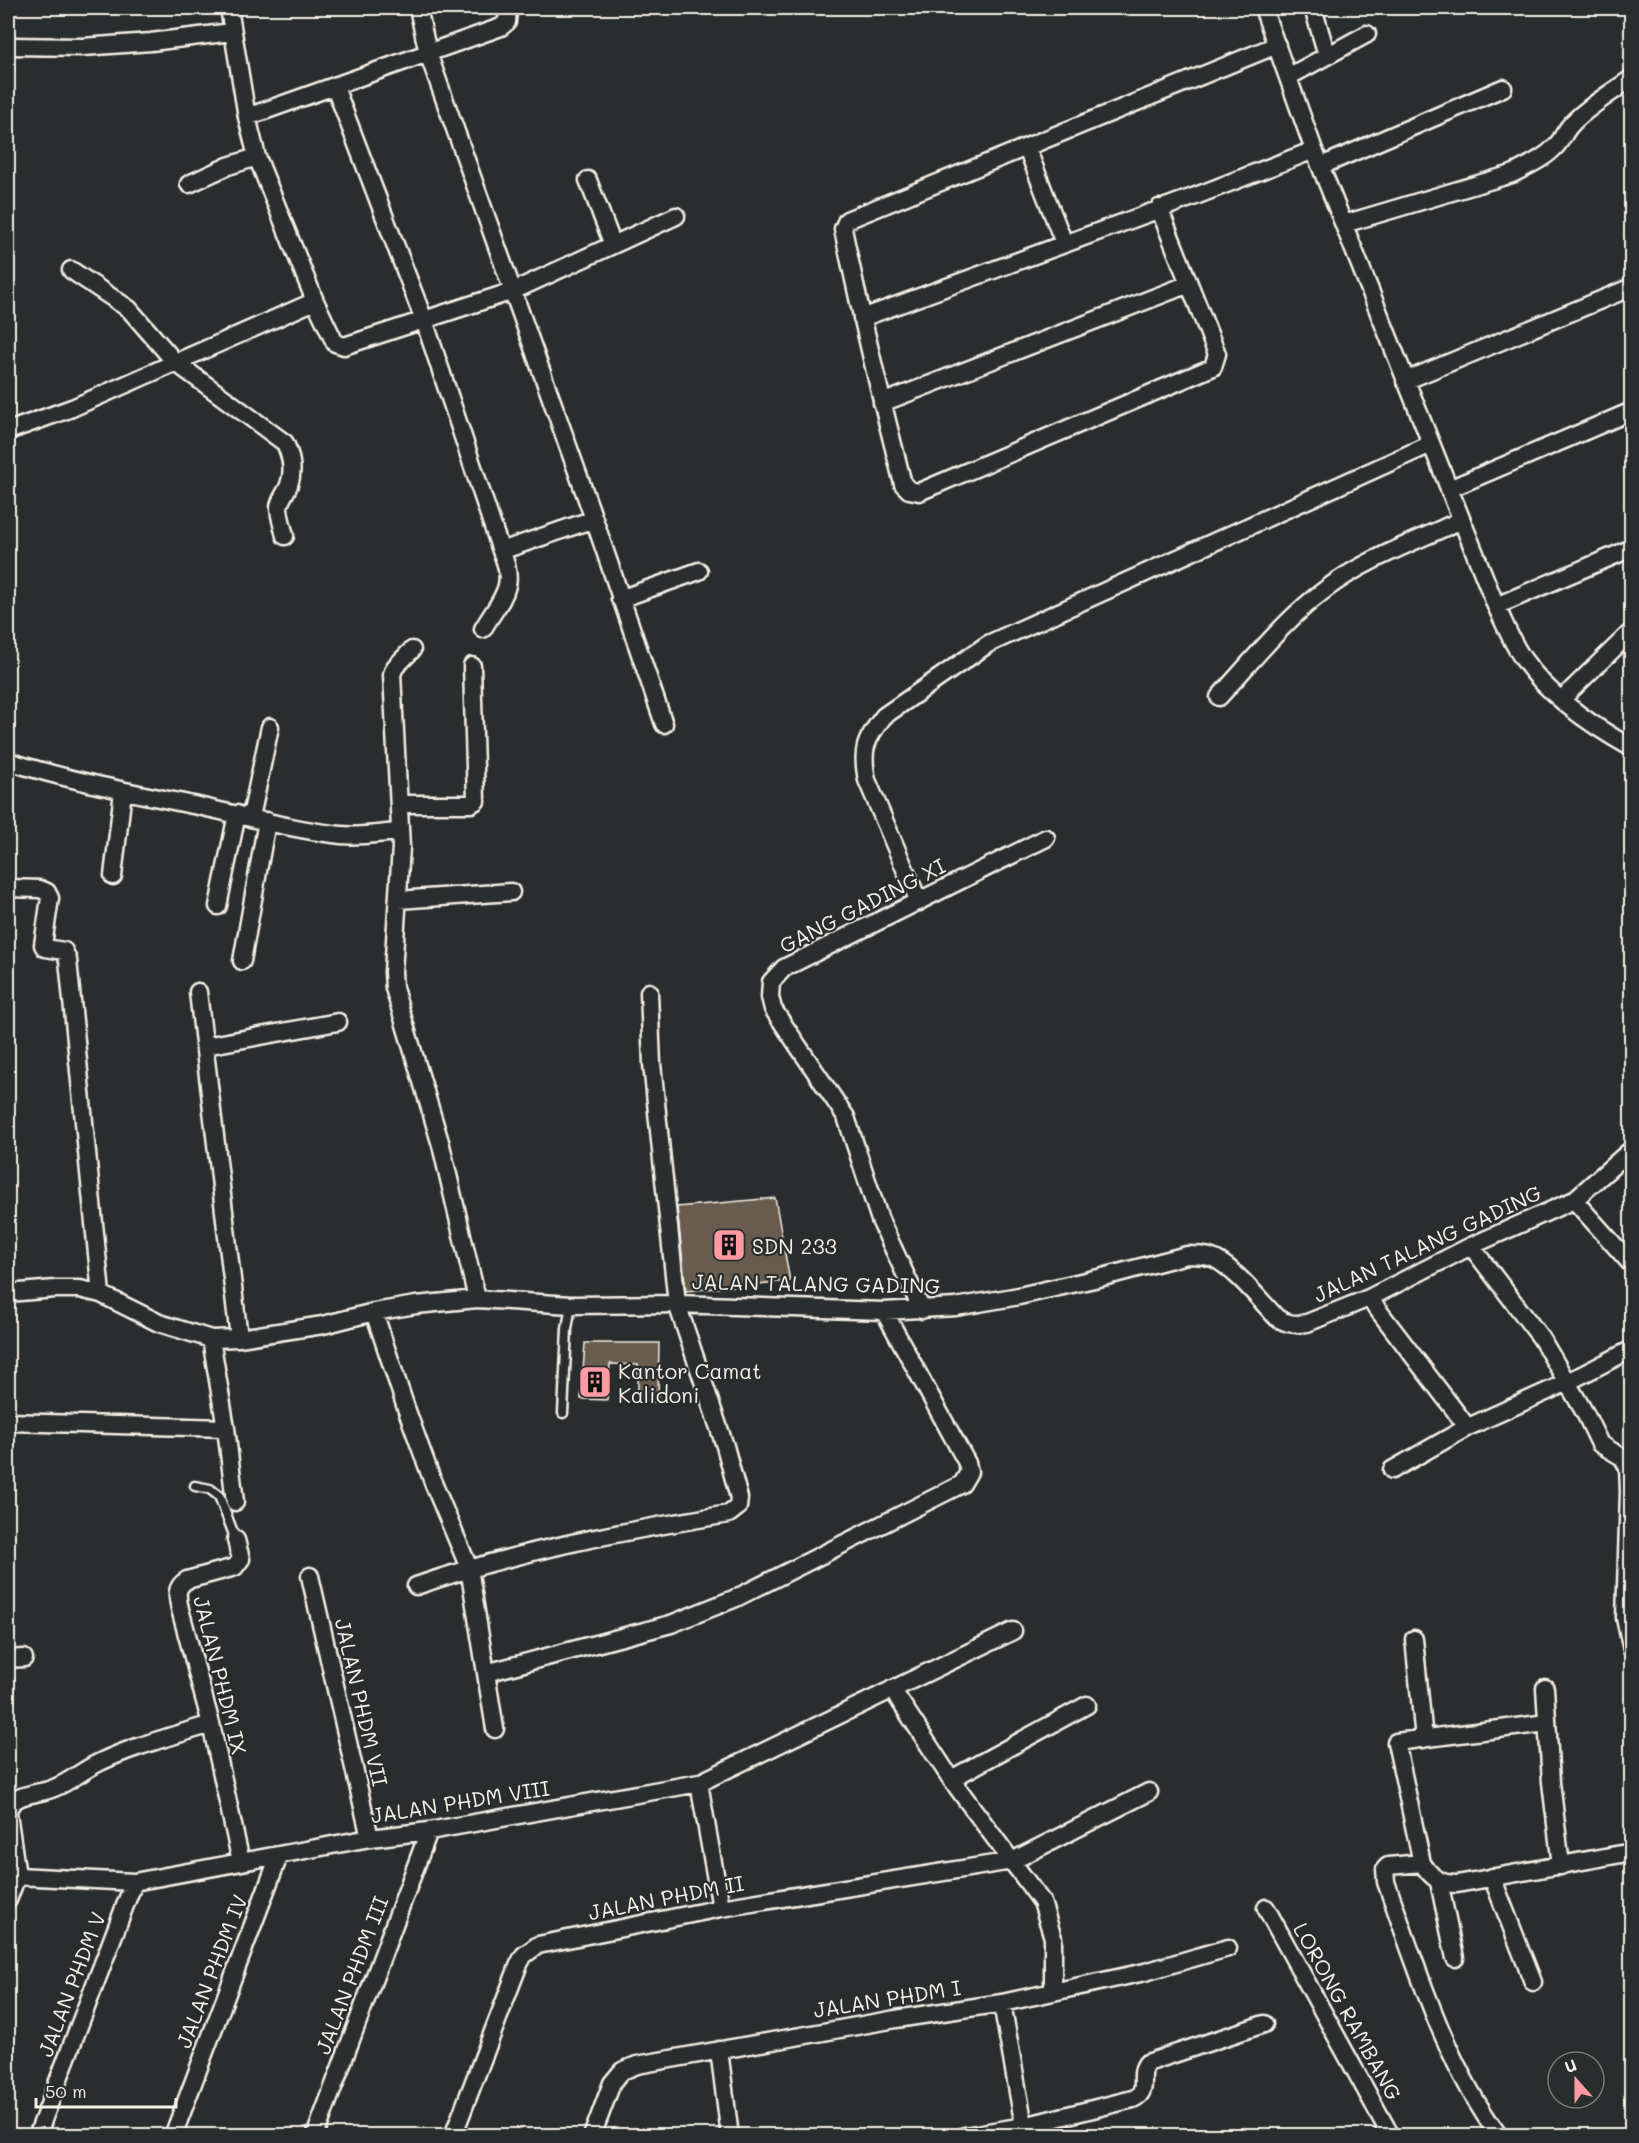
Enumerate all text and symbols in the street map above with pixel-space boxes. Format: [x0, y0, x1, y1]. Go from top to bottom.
street label: GANG GADING XI [775, 852, 949, 958]
street label: JALAN TALANG GADING [1309, 1178, 1545, 1308]
building icon: SDN 233 [711, 1227, 747, 1263]
place label: SDN 233 [752, 1232, 837, 1259]
street label: JALAN TALANG GADING [692, 1267, 940, 1299]
place label: Kantor Camat Kalidoni [618, 1357, 762, 1408]
building icon: Kantor Camat Kalidoni [577, 1364, 613, 1400]
street label: JALAN PHDM IX [188, 1593, 254, 1757]
street label: JALAN PHDM VII [330, 1615, 394, 1789]
street label: JALAN PHDM VIII [369, 1774, 551, 1828]
street label: JALAN PHDM II [586, 1869, 746, 1925]
street label: JALAN PHDM IV [169, 1890, 253, 2052]
street label: JALAN PHDM III [308, 1892, 394, 2058]
street label: JALAN PHDM V [31, 1908, 111, 2060]
street label: LORONG RAMBANG [1288, 1917, 1408, 2105]
street label: JALAN PHDM I [811, 1973, 963, 2023]
north arrow [1546, 2050, 1606, 2110]
text: U [1561, 2054, 1579, 2077]
scale bar [36, 2071, 176, 2109]
text: 50 m [45, 2079, 87, 2103]

